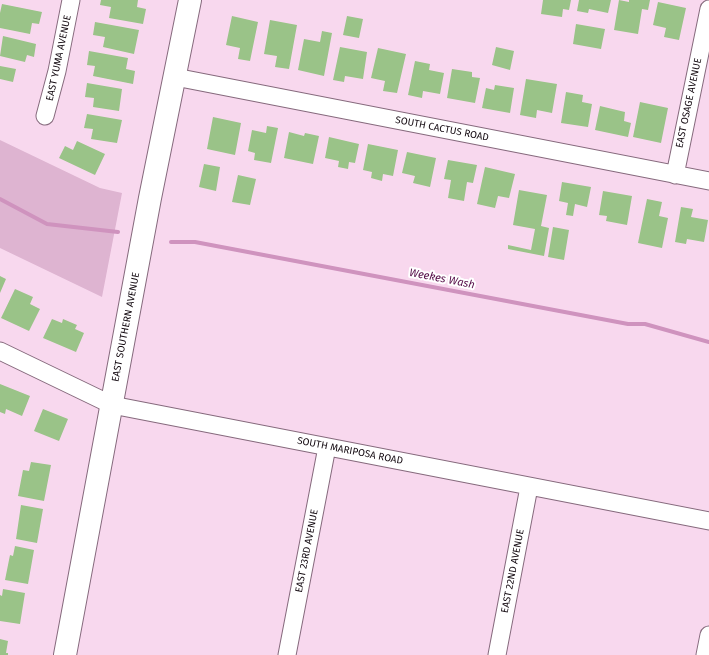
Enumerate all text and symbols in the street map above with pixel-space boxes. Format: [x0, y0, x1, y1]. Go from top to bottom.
street label: EAST YUMA AVENUE [44, 14, 74, 102]
street label: EAST OSAGE AVENUE [674, 57, 704, 149]
street label: SOUTH CACTUS ROAD [394, 114, 490, 144]
water label: Weekes Wash [408, 266, 476, 292]
street label: EAST SOUTHERN AVENUE [109, 271, 143, 383]
street label: SOUTH MARIPOSA ROAD [296, 435, 404, 467]
street label: EAST 23RD AVENUE [293, 508, 321, 594]
street label: EAST 22ND AVENUE [499, 528, 527, 614]

